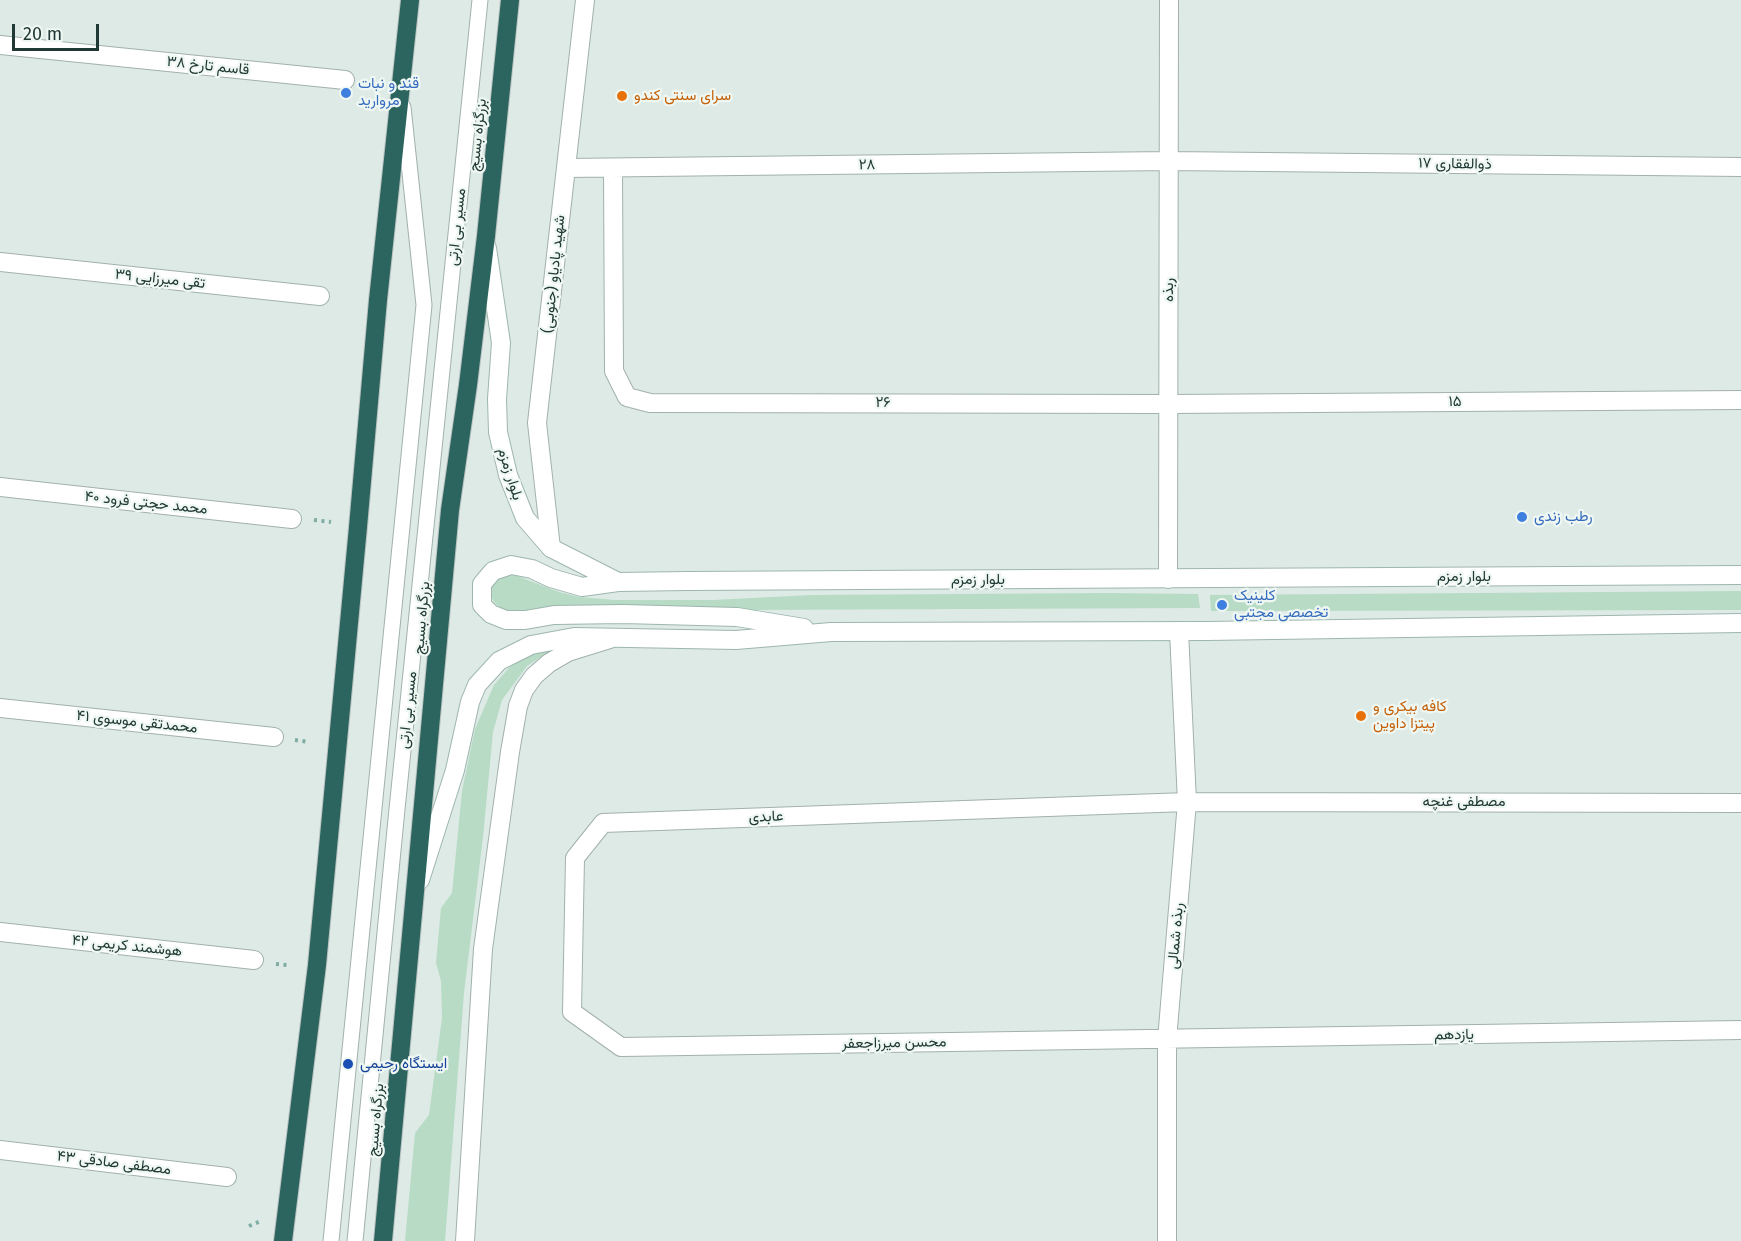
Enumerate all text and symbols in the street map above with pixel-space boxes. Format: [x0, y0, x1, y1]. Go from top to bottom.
scale bar [15, 12, 102, 50]
text: 20 m [23, 23, 62, 45]
street label: قاسم تارخ ۳۸ [166, 53, 250, 79]
place label: قند و نبات مروارید [358, 75, 419, 110]
marker: قند و نبات مروارید [339, 86, 353, 100]
place label: سرای سنتی کندو [634, 87, 731, 105]
marker: سرای سنتی کندو [615, 89, 629, 103]
street label: بزرگراه بسیج [465, 98, 491, 172]
street label: ذوالفقاری ۱۷ [1418, 154, 1492, 174]
street label: ۲۸ [859, 156, 875, 174]
street label: مسیر بی ارتی [444, 187, 470, 267]
street label: شهید پادیاو (جنوبی) [539, 214, 569, 334]
street label: تقی میرزایی ۳۹ [114, 265, 206, 293]
street label: ربذه [1160, 278, 1178, 302]
street label: ۱۵ [1448, 393, 1462, 411]
street label: ۲۶ [875, 394, 891, 412]
street label: بلوار زمزم [494, 446, 526, 502]
street label: محمد حجتی فرود ۴۰ [84, 488, 208, 518]
place label: رطب زندی [1534, 508, 1593, 526]
marker: رطب زندی [1515, 510, 1529, 524]
street label: بلوار زمزم [1437, 568, 1491, 586]
street label: بلوار زمزم [951, 571, 1005, 589]
street label: بزرگراه بسیج [410, 581, 434, 655]
place label: کلینیک تخصصی مجتبی [1234, 587, 1328, 622]
marker: کلینیک تخصصی مجتبی [1215, 598, 1229, 612]
street label: مسیر بی ارتی [395, 670, 421, 750]
place label: کافه بیکری و پیتزا داوین [1373, 698, 1447, 733]
street label: محمدتقی موسوی ۴۱ [76, 707, 198, 737]
marker: کافه بیکری و پیتزا داوین [1354, 709, 1368, 723]
street label: مصطفی غنچه [1422, 793, 1506, 811]
street label: عابدی [748, 807, 784, 827]
street label: ربذه شمالی [1164, 902, 1188, 970]
street label: هوشمند کریمی ۴۲ [71, 931, 183, 961]
street label: یازدهم [1434, 1026, 1474, 1044]
street label: محسن میرزاجعفر [842, 1033, 946, 1053]
place label: ایستگاه رحیمی [360, 1055, 447, 1073]
marker: ایستگاه رحیمی [341, 1057, 355, 1071]
street label: بزرگراه بسیج [364, 1083, 388, 1157]
street label: مصطفی صادقی ۴۳ [56, 1147, 172, 1179]

